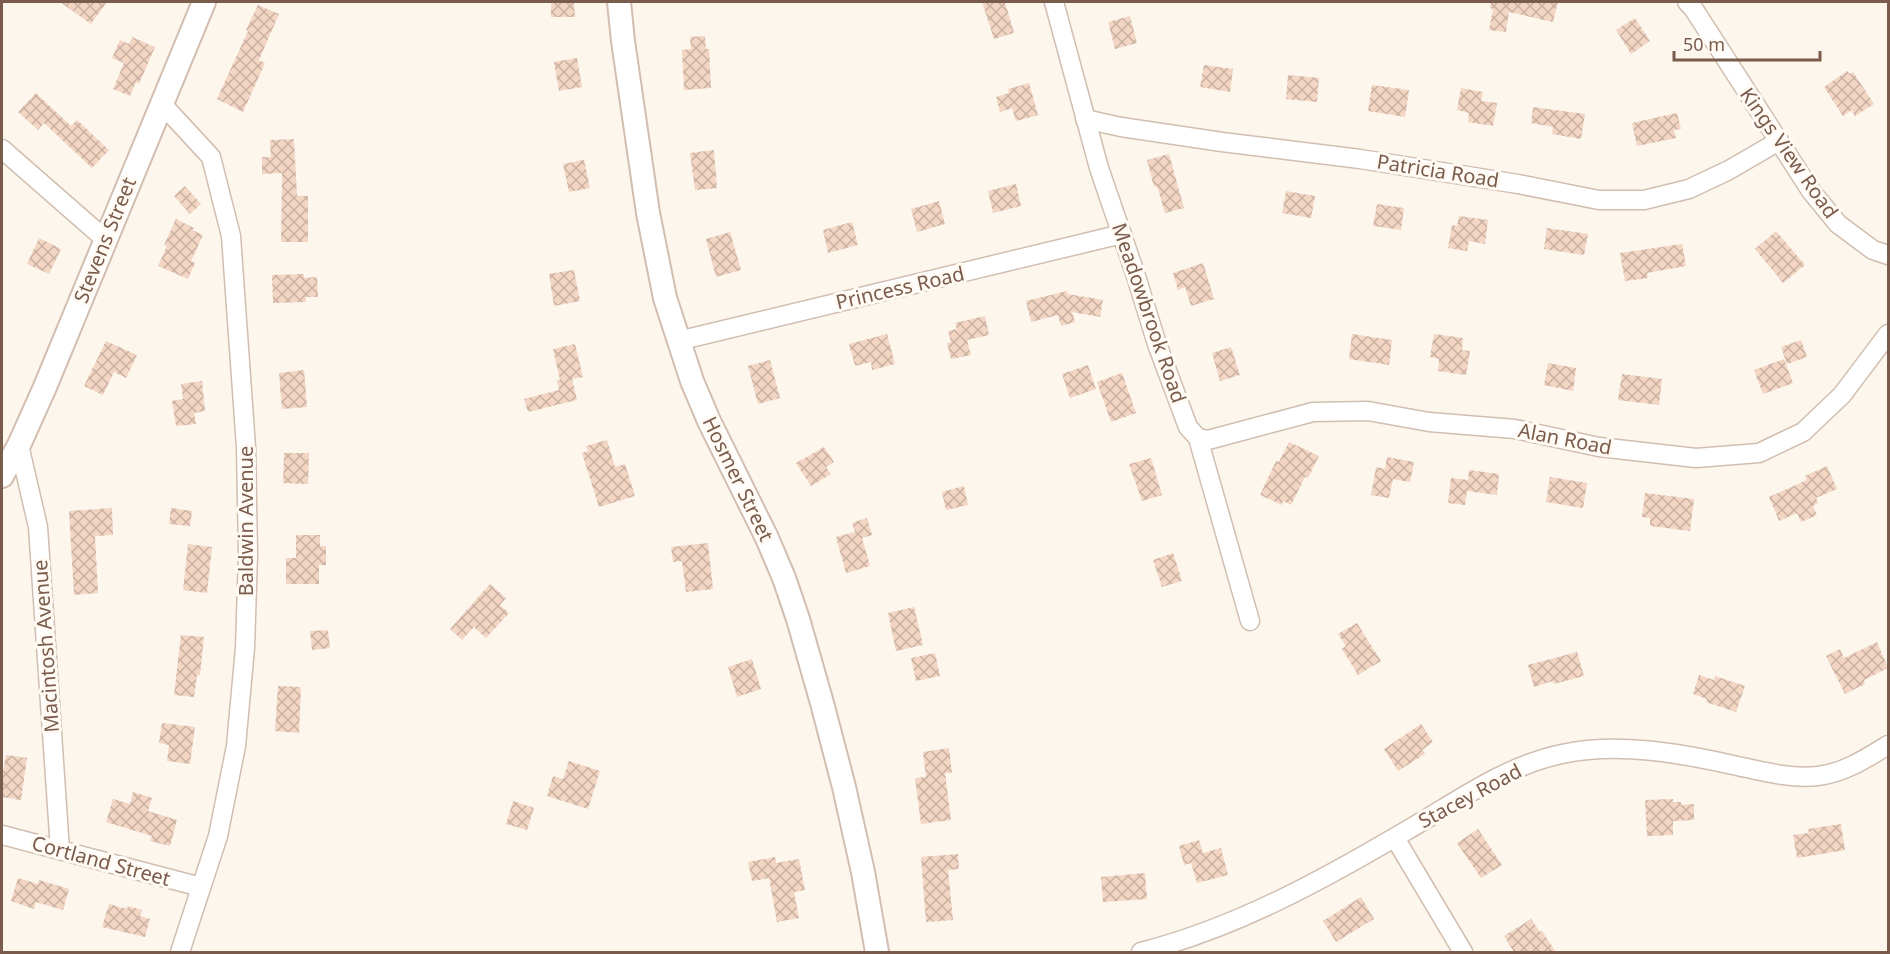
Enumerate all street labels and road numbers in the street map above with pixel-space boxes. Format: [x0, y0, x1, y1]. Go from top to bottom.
street label: Kings View Road [1734, 82, 1845, 224]
street label: Patricia Road [1375, 148, 1501, 193]
street label: Stevens Street [67, 173, 142, 307]
street label: Meadowbrook Road [1106, 219, 1193, 406]
street label: Princess Road [833, 260, 967, 315]
street label: Hosmer Street [697, 412, 780, 546]
street label: Alan Road [1516, 416, 1614, 461]
street label: Baldwin Avenue [232, 446, 259, 596]
street label: Macintosh Avenue [26, 559, 65, 733]
street label: Stacey Road [1413, 757, 1526, 834]
street label: Cortland Street [29, 829, 173, 892]

